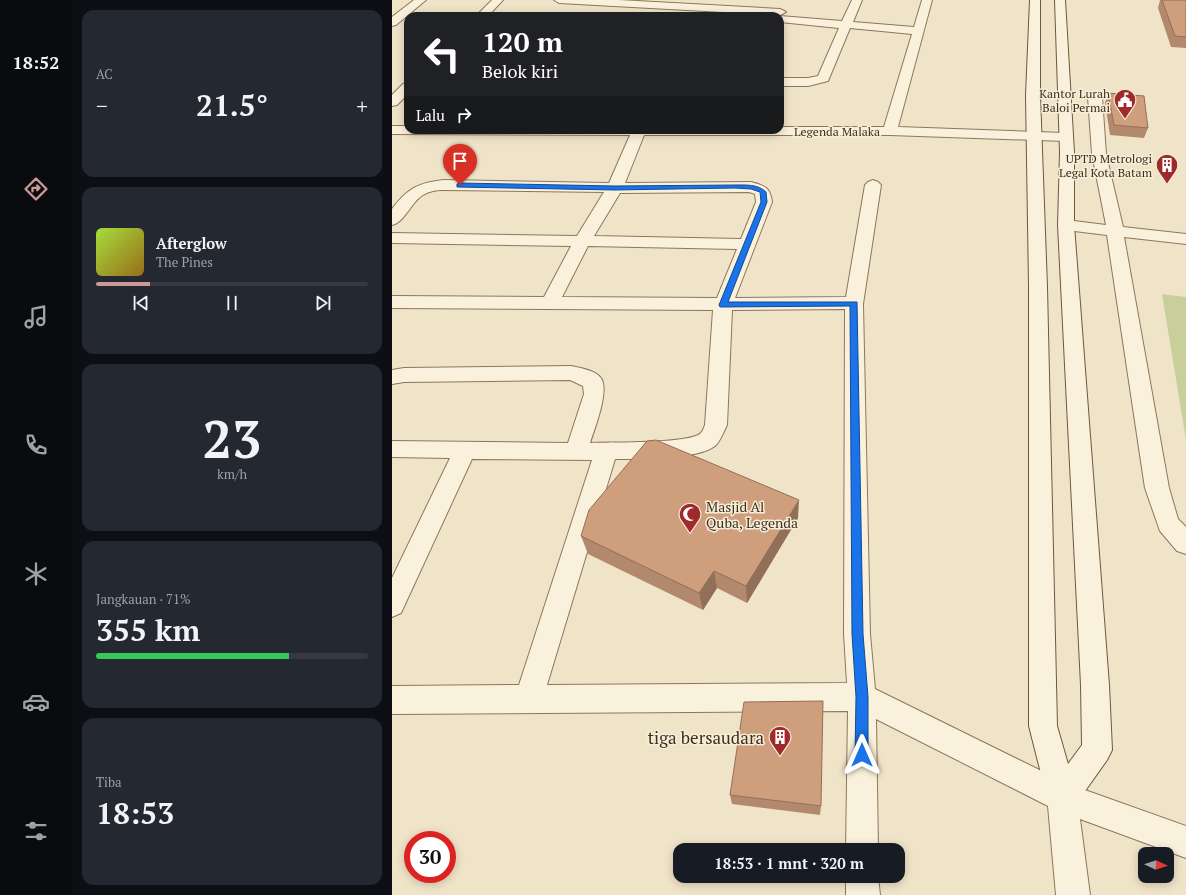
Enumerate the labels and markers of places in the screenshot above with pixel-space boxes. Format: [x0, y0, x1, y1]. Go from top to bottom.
place label: Kantor Lurah Baloi Permai [1039, 86, 1110, 115]
public building icon: Kantor Lurah Baloi Permai [1112, 87, 1138, 120]
pin [443, 144, 477, 185]
place label: UPTD Metrologi Legal Kota Batam [1059, 151, 1153, 180]
building icon: UPTD Metrologi Legal Kota Batam [1154, 152, 1180, 185]
place label: Masjid Al Quba, Legenda [706, 497, 798, 532]
mosque icon: Masjid Al Quba, Legenda [677, 501, 703, 534]
building icon: tiga bersaudara [767, 724, 793, 757]
place label: tiga bersaudara [648, 726, 764, 749]

